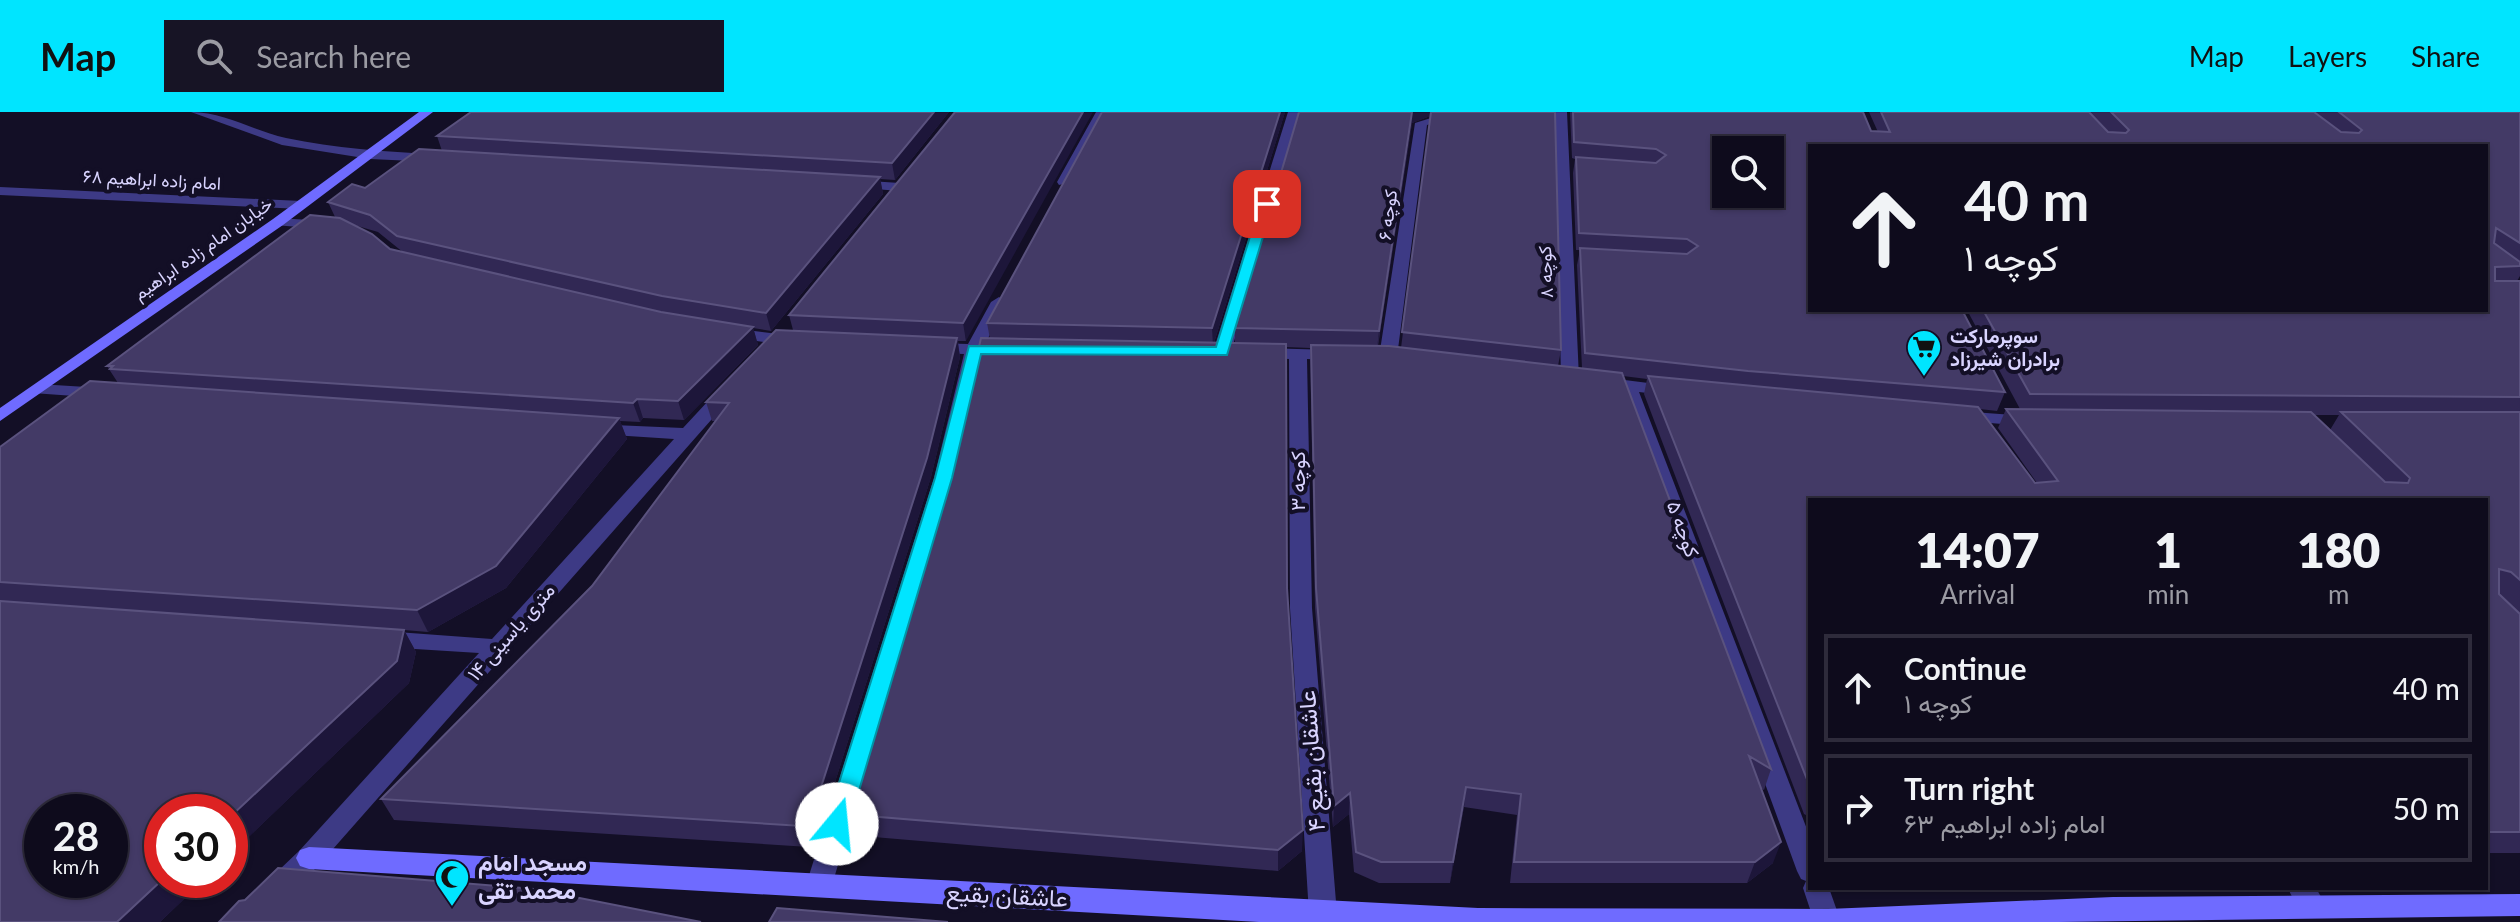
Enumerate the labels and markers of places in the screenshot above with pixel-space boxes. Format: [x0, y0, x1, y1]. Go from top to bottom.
pin [1233, 170, 1301, 238]
place label: سوپرمارکت برادران شیرزاد [1950, 323, 2060, 372]
supermarket icon: سوپرمارکت برادران شیرزاد [1905, 328, 1943, 378]
place label: مسجد امام محمد تقی [478, 847, 587, 905]
mosque icon: مسجد امام محمد تقی [433, 858, 471, 908]

